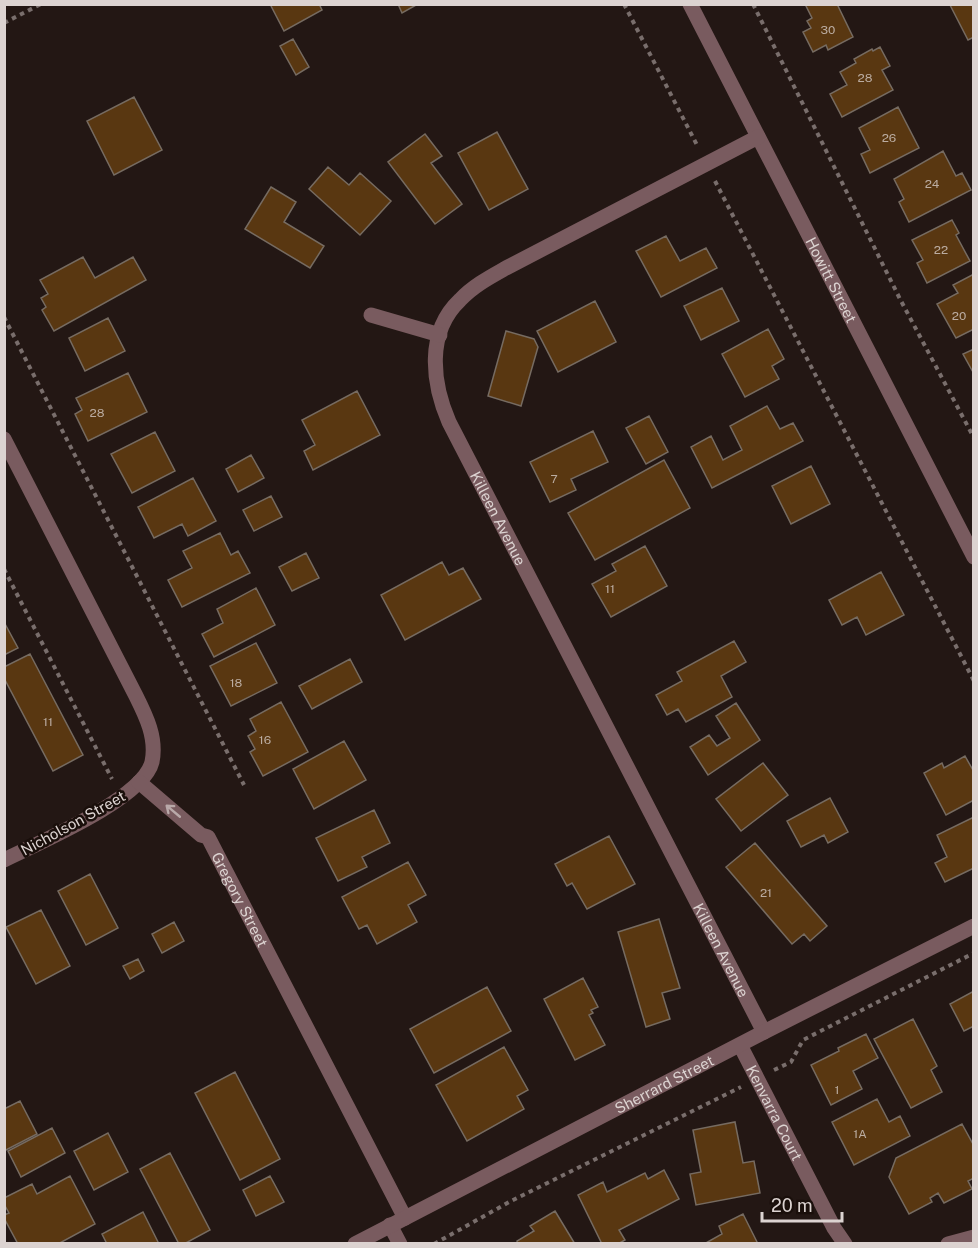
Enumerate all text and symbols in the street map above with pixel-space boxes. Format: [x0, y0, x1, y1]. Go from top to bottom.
house number: 30 [821, 23, 835, 37]
house number: 28 [858, 71, 873, 85]
house number: 26 [882, 131, 896, 145]
house number: 24 [925, 177, 940, 191]
street label: Howitt Street [803, 234, 861, 325]
house number: 22 [934, 243, 948, 257]
house number: 20 [952, 309, 966, 323]
house number: 28 [90, 406, 105, 420]
street label: Killeen Avenue [467, 468, 530, 568]
house number: 7 [550, 472, 558, 486]
house number: 11 [605, 582, 615, 596]
house number: 18 [230, 676, 243, 690]
house number: 11 [43, 715, 53, 729]
house number: 16 [259, 733, 271, 747]
street label: Nicholson Street [18, 787, 128, 859]
one-way arrow [165, 804, 181, 817]
street label: Gregory Street [209, 849, 272, 950]
house number: 21 [760, 886, 772, 900]
street label: Killeen Avenue [690, 900, 753, 1000]
street label: Sherrard Street [612, 1051, 716, 1117]
street label: Kenvarra Court [743, 1062, 806, 1163]
house number: 1 [835, 1083, 839, 1097]
house number: 1A [853, 1127, 867, 1141]
scale bar [762, 1185, 842, 1223]
text: 20 m [771, 1195, 813, 1216]

